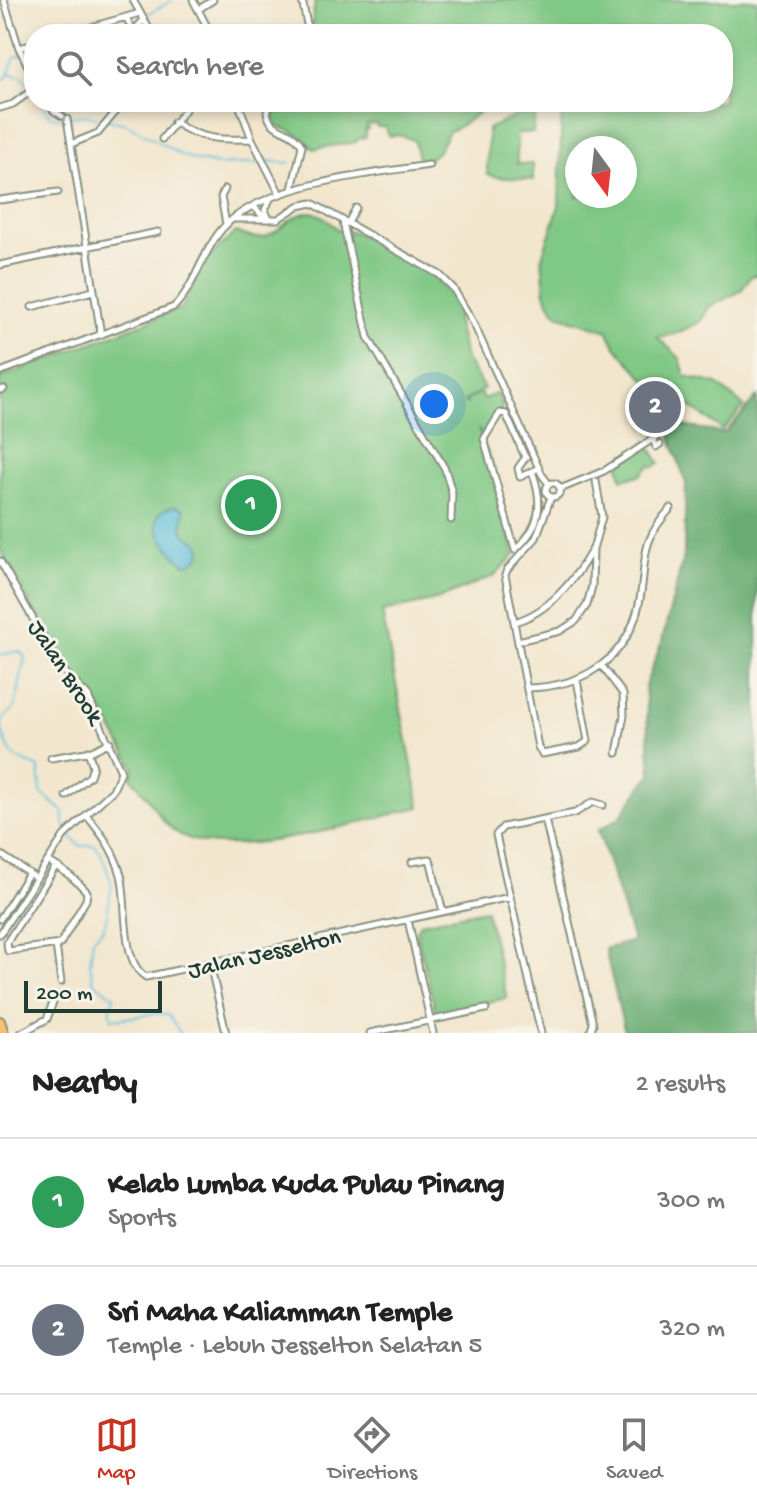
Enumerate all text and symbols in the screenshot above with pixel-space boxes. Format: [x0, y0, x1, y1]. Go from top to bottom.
search box [24, 24, 733, 112]
icon: search [52, 46, 96, 90]
text: Search here [116, 51, 264, 86]
north arrow [565, 136, 637, 208]
pin: 2 [629, 377, 681, 437]
your location [414, 384, 454, 424]
pin: 1 [225, 475, 277, 535]
street label: Jalan Brook [20, 615, 110, 732]
street label: Jalan Jesselton [186, 924, 345, 987]
scale bar [24, 977, 162, 1013]
text: 200 m [36, 982, 93, 1008]
text: Nearby [32, 1065, 137, 1105]
text: 2 results [636, 1070, 725, 1101]
text: Kelab Lumba Kuda Pulau Pinang [108, 1169, 504, 1204]
text: 1 [53, 1187, 63, 1218]
text: 300 m [657, 1187, 725, 1218]
text: Sports [108, 1204, 176, 1235]
text: Sri Maha Kaliamman Temple [108, 1297, 452, 1332]
text: 2 [52, 1315, 64, 1346]
text: 320 m [659, 1315, 725, 1346]
text: Temple · Lebuh Jesselton Selatan 5 [108, 1332, 482, 1363]
tab: Map [95, 1413, 139, 1487]
tab: Directions [328, 1413, 417, 1487]
tab: Saved [606, 1413, 662, 1487]

